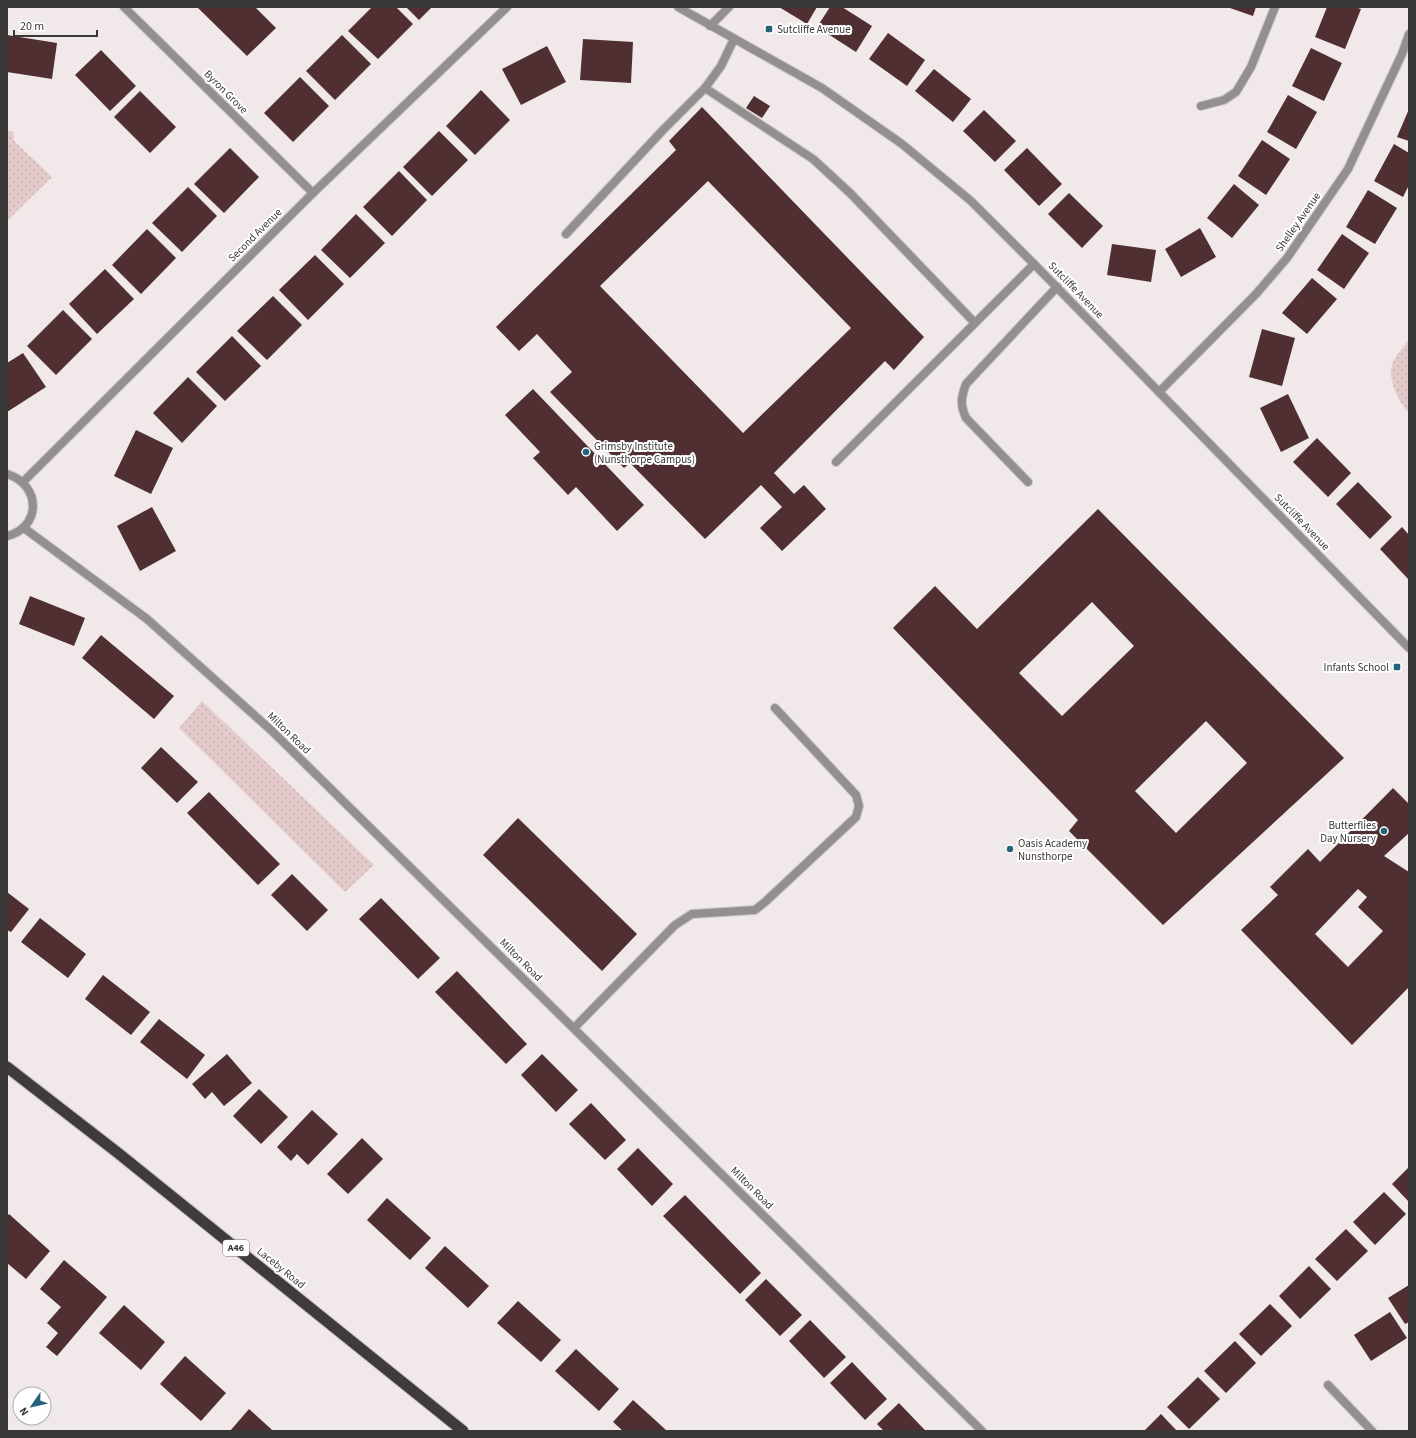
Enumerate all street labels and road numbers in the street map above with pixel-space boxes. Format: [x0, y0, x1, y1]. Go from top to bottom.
street label: Byron Grove [201, 67, 252, 118]
street label: Shelley Avenue [1272, 189, 1324, 255]
street label: Second Avenue [225, 204, 286, 265]
street label: Sutcliffe Avenue [1045, 258, 1107, 322]
street label: Sutcliffe Avenue [1271, 490, 1333, 554]
street label: Milton Road [264, 709, 314, 757]
street label: Milton Road [496, 935, 546, 985]
street label: Milton Road [727, 1163, 777, 1213]
road number: A46 [223, 1240, 249, 1256]
street label: Laceby Road [254, 1244, 308, 1292]

